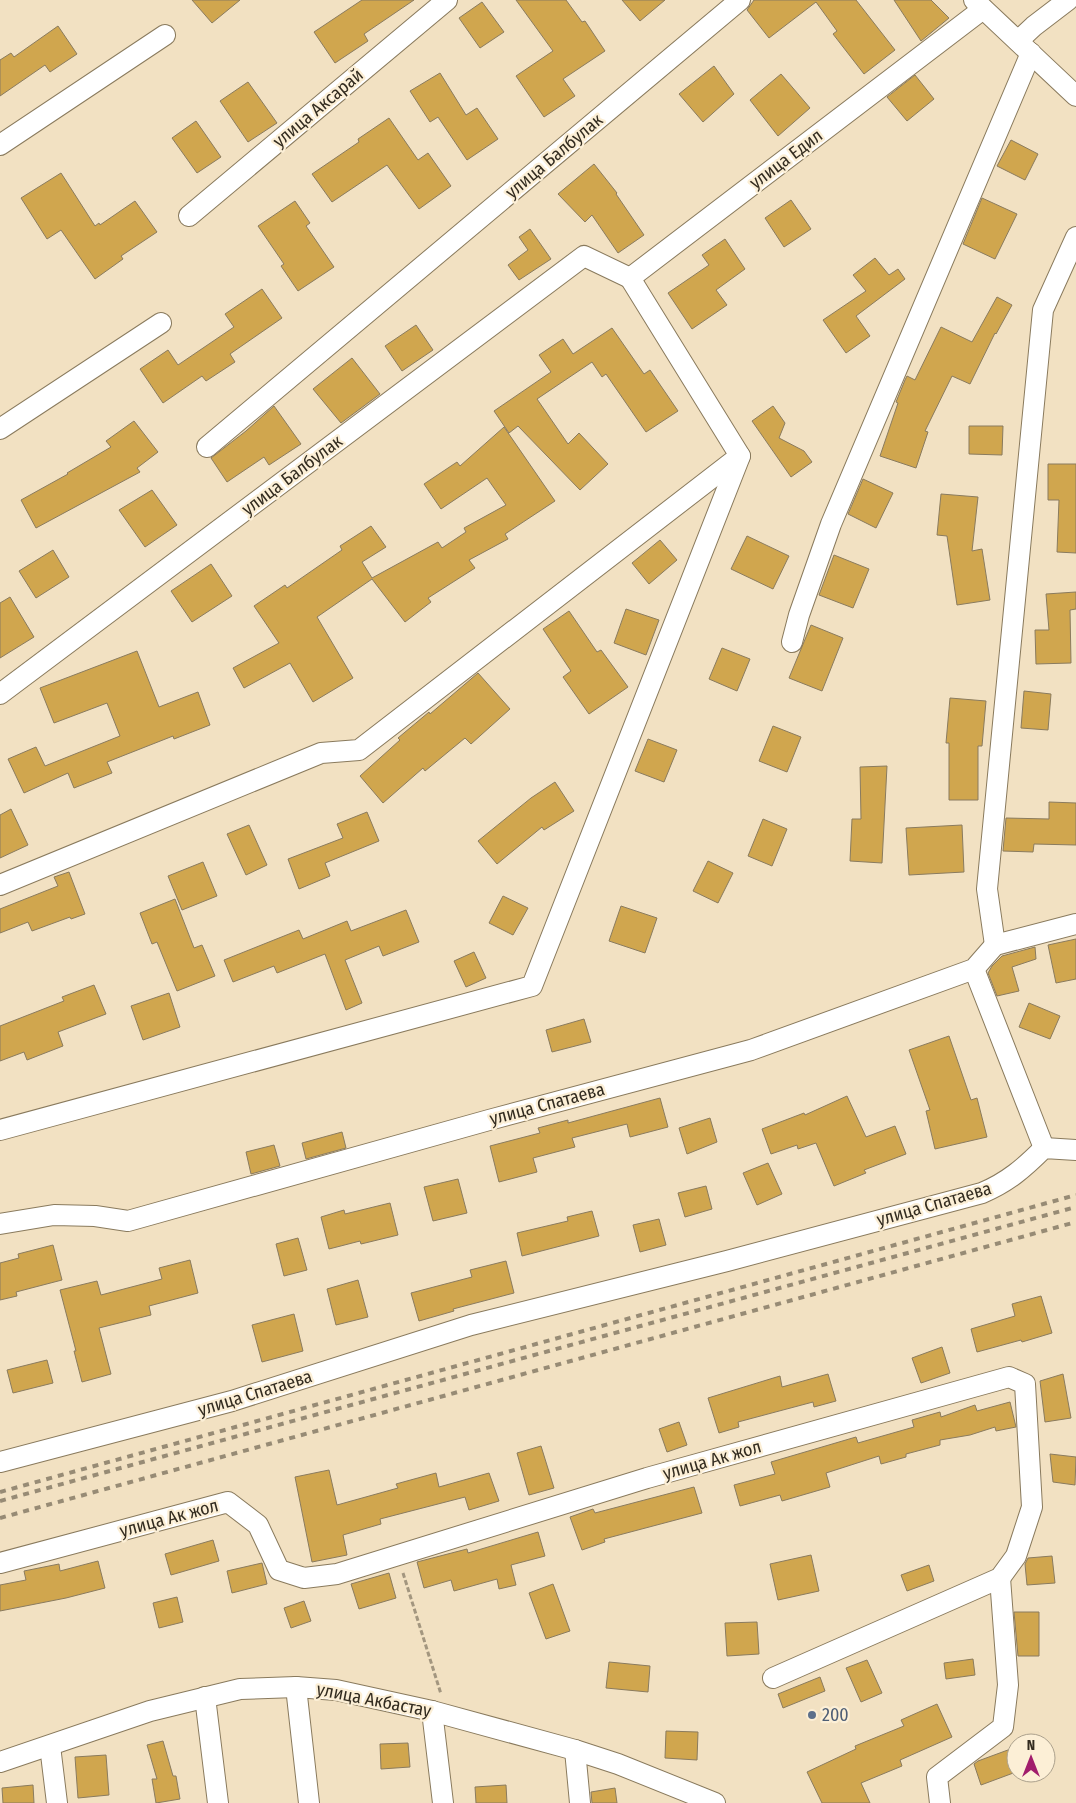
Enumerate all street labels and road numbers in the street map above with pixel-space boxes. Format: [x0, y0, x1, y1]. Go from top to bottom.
street label: улица Аксарай [268, 64, 368, 152]
street label: улица Балбулак [501, 109, 608, 203]
street label: улица Едил [745, 124, 827, 194]
street label: улица Балбулак [237, 430, 347, 520]
street label: улица Спатаева [487, 1078, 607, 1130]
street label: улица Спатаева [874, 1177, 994, 1231]
street label: улица Спатаева [195, 1365, 315, 1421]
street label: улица Ак жол [660, 1435, 764, 1485]
street label: улица Ак жол [117, 1494, 221, 1542]
street label: улица Акбастау [315, 1678, 433, 1722]

